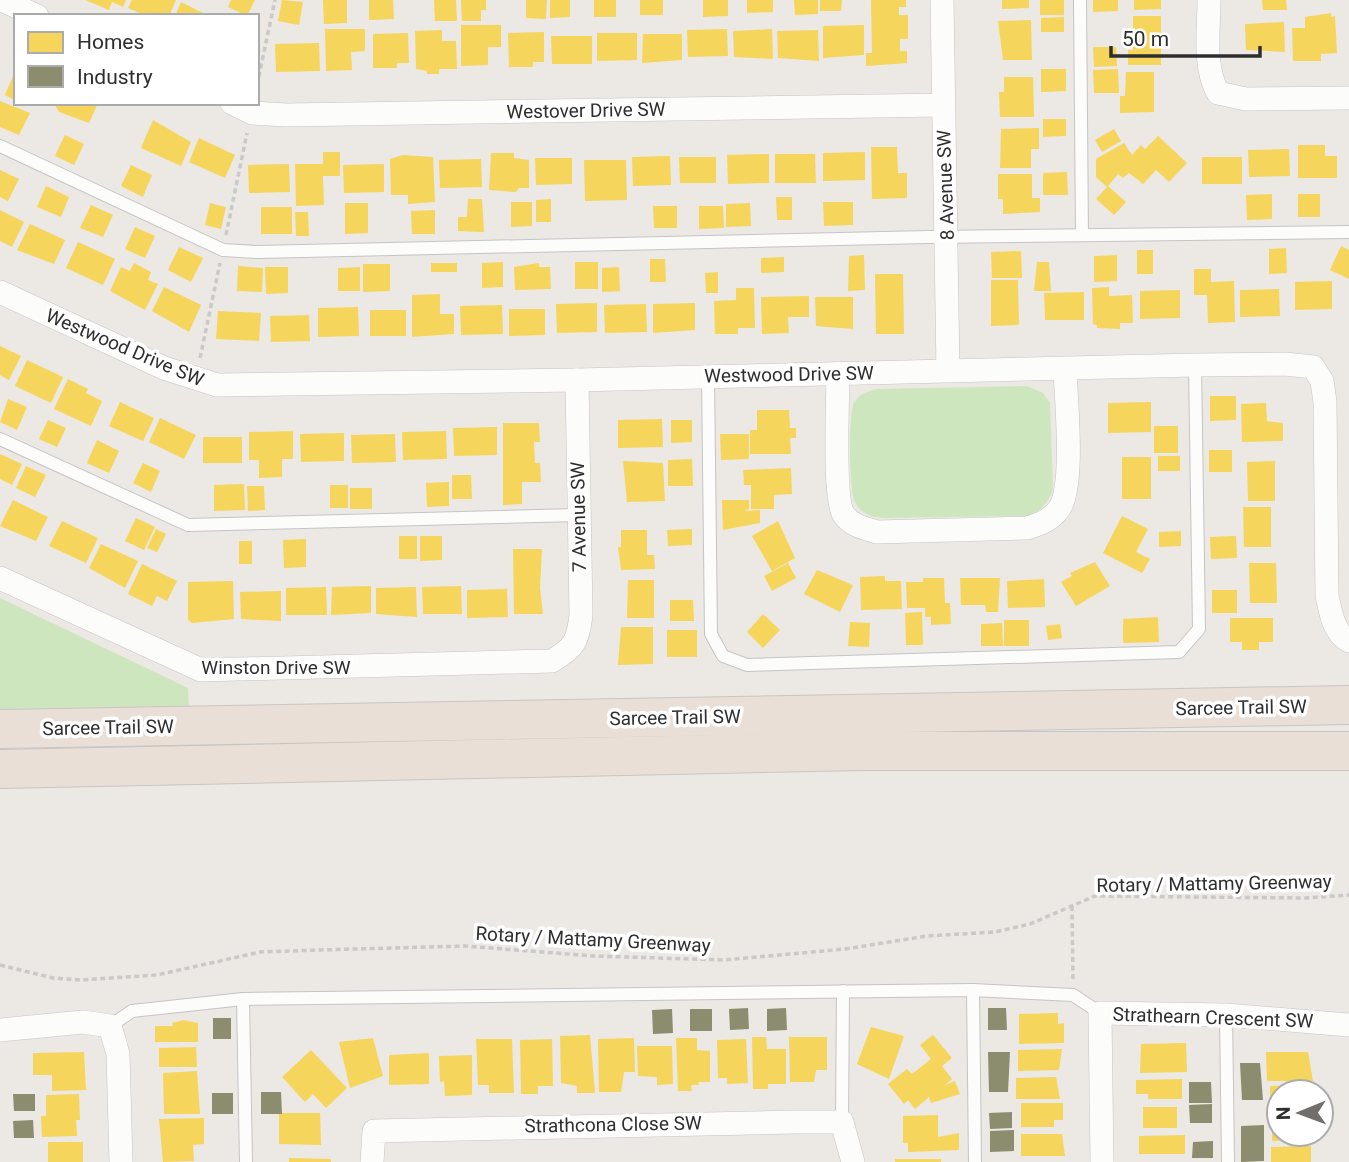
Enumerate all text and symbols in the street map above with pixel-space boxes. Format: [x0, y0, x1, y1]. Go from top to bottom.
legend [14, 14, 259, 105]
scale bar [1111, 14, 1260, 58]
text: 50 m [1122, 27, 1169, 51]
text: Homes [77, 30, 144, 54]
text: Industry [77, 65, 153, 89]
street label: Westover Drive SW [506, 98, 666, 123]
street label: 8 Avenue SW [932, 129, 959, 241]
street label: Westwood Drive SW [42, 304, 207, 391]
street label: Westwood Drive SW [704, 362, 874, 387]
street label: 7 Avenue SW [566, 461, 591, 572]
street label: Winston Drive SW [201, 656, 351, 679]
street label: Sarcee Trail SW [1175, 695, 1307, 720]
street label: Sarcee Trail SW [609, 705, 741, 730]
street label: Sarcee Trail SW [42, 715, 174, 740]
street label: Rotary / Mattamy Greenway [1096, 870, 1332, 897]
street label: Rotary / Mattamy Greenway [475, 922, 711, 957]
street label: Strathearn Crescent SW [1112, 1003, 1314, 1033]
north arrow [1265, 1078, 1335, 1148]
text: N [1272, 1106, 1295, 1120]
street label: Strathcona Close SW [524, 1111, 702, 1138]

